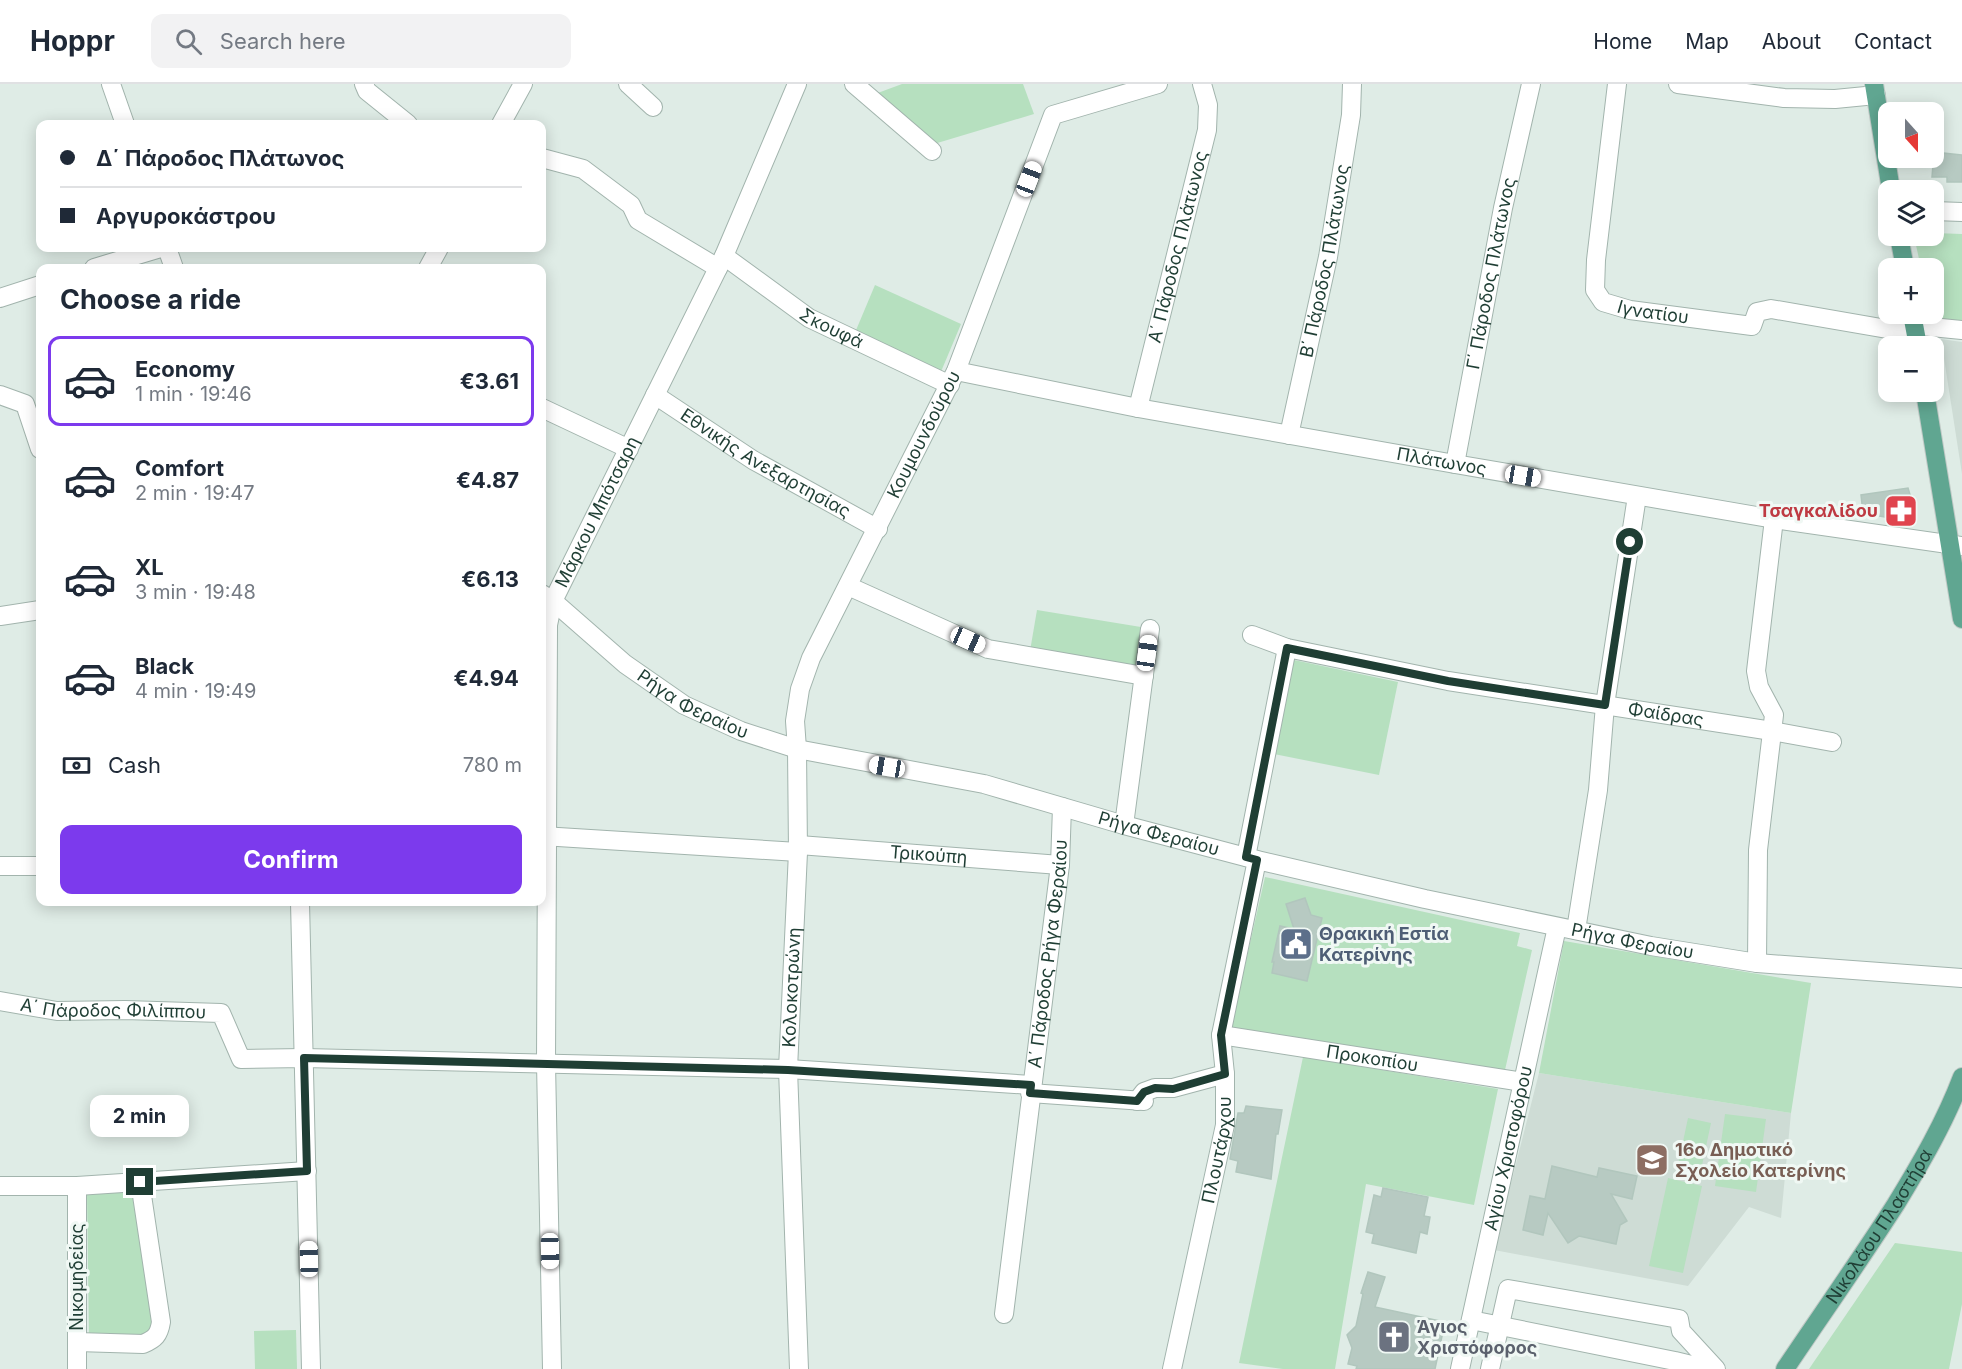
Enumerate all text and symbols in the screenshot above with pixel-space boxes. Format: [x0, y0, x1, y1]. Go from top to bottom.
search box [151, 14, 571, 68]
text: Hoppr [30, 24, 115, 58]
icon: search [172, 25, 205, 58]
text: Search here [220, 28, 346, 54]
text: Home [1593, 29, 1652, 54]
text: Map [1685, 29, 1729, 54]
text: About [1762, 29, 1821, 54]
text: Contact [1854, 29, 1932, 54]
north arrow [1878, 102, 1944, 168]
map controls [1878, 102, 1944, 402]
text: Δ΄ Πάροδος Πλάτωνος [96, 145, 344, 171]
street label: Α΄ Πάροδος Πλάτωνος [1144, 149, 1211, 345]
car [1014, 159, 1044, 199]
street label: Β΄ Πάροδος Πλάτωνος [1295, 162, 1353, 359]
street label: Γ΄ Πάροδος Πλάτωνος [1462, 175, 1520, 371]
button: layers [1878, 180, 1944, 246]
text: Αργυροκάστρου [96, 203, 276, 229]
button: + [1878, 258, 1944, 324]
text: Choose a ride [60, 283, 241, 316]
street label: Ιγνατίου [1615, 296, 1690, 328]
street label: Σκουφά [796, 304, 867, 352]
button: − [1878, 336, 1944, 402]
icon: car [63, 354, 117, 408]
text: Economy [135, 356, 235, 382]
street label: Κουμουνδούρου [882, 367, 964, 502]
text: €3.61 [460, 368, 519, 394]
text: 1 min · 19:46 [135, 382, 252, 406]
street label: Εθνικής Ανεξαρτησίας [677, 404, 854, 522]
street label: Μάρκου Μπότσαρη [550, 433, 643, 591]
street label: Πλάτωνος [1395, 443, 1488, 479]
icon: car [63, 453, 117, 507]
text: Comfort [135, 455, 224, 481]
car [1504, 464, 1542, 488]
text: €4.87 [456, 467, 519, 493]
text: 2 min · 19:47 [135, 481, 255, 505]
pharmacy icon: Τσαγκαλίδου [1883, 493, 1919, 529]
place label: Τσαγκαλίδου [1759, 500, 1878, 521]
route start [1616, 528, 1643, 555]
icon: car [63, 552, 117, 606]
text: XL [135, 554, 164, 580]
text: €6.13 [461, 566, 519, 592]
text: 3 min · 19:48 [135, 580, 256, 604]
car [948, 624, 988, 656]
car [1136, 634, 1158, 672]
icon: car [63, 651, 117, 705]
text: Black [135, 653, 194, 679]
text: €4.94 [454, 665, 519, 691]
street label: Ρήγα Φεραίου [633, 665, 751, 743]
text: 4 min · 19:49 [135, 679, 256, 703]
street label: Φαίδρας [1626, 698, 1705, 730]
icon: cash [60, 749, 93, 782]
text: Cash [108, 752, 161, 778]
text: 780 m [463, 753, 522, 777]
car [868, 755, 906, 779]
street label: Ρήγα Φεραίου [1096, 807, 1222, 860]
button: Confirm [60, 825, 522, 894]
street label: Α΄ Πάροδος Ρήγα Φεραίου [1024, 839, 1071, 1069]
street label: Τρικούπη [889, 841, 968, 868]
street label: Ρήγα Φεραίου [1570, 919, 1695, 963]
place label: Θρακική Εστία Κατερίνης [1319, 923, 1449, 965]
public building icon: Θρακική Εστία Κατερίνης [1278, 926, 1314, 962]
street label: Κολοκοτρώνη [778, 927, 805, 1048]
street label: Α΄ Πάροδος Φιλίππου [19, 994, 206, 1023]
street label: Προκοπίου [1325, 1041, 1420, 1076]
street label: Αγίου Χριστοφόρου [1480, 1064, 1536, 1232]
callout: 2 min [90, 1095, 190, 1137]
street label: Πλουτάρχου [1197, 1096, 1235, 1205]
text: 2 min [113, 1104, 166, 1128]
place label: 16ο Δημοτικό Σχολείο Κατερίνης [1675, 1139, 1846, 1181]
school or university icon: 16ο Δημοτικό Σχολείο Κατερίνης [1634, 1142, 1670, 1178]
street label: Νικολάου Πλαστήρα [1822, 1145, 1936, 1307]
route end [126, 1168, 153, 1195]
street label: Νικομηδείας [66, 1223, 87, 1331]
car [541, 1233, 559, 1269]
car [300, 1241, 318, 1277]
place label: Άγιος Χριστόφορος [1417, 1316, 1537, 1358]
church icon: Άγιος Χριστόφορος [1376, 1319, 1412, 1355]

